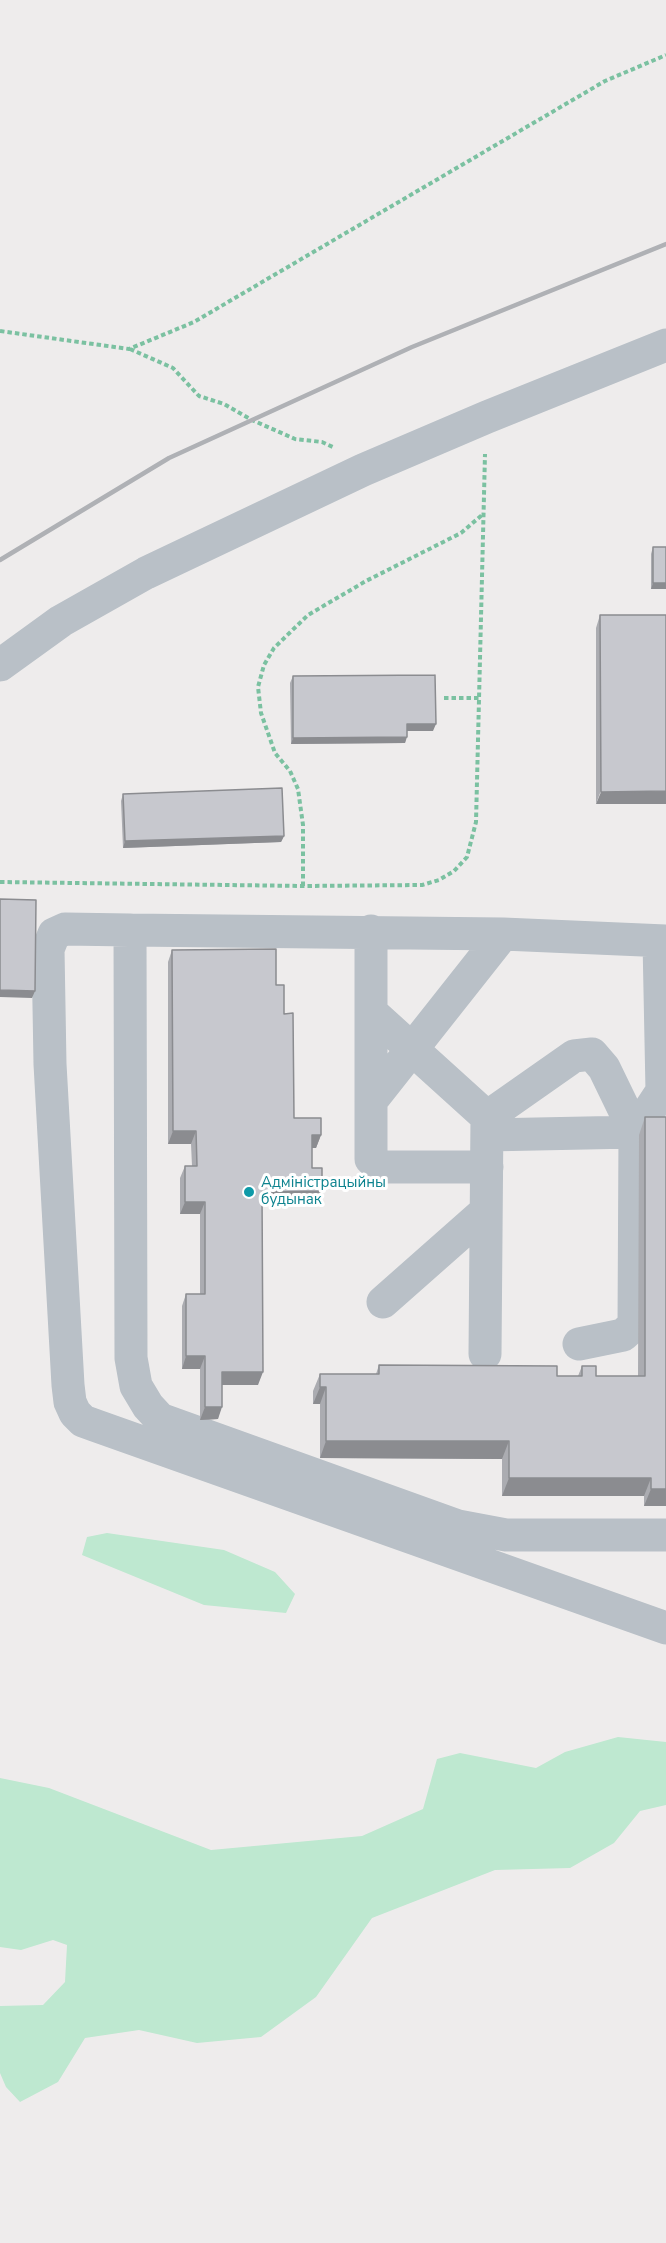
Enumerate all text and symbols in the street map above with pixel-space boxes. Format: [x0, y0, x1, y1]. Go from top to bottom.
place label: Адміністрацыйны будынак [261, 1174, 386, 1209]
marker: Адміністрацыйны будынак [242, 1185, 256, 1199]

